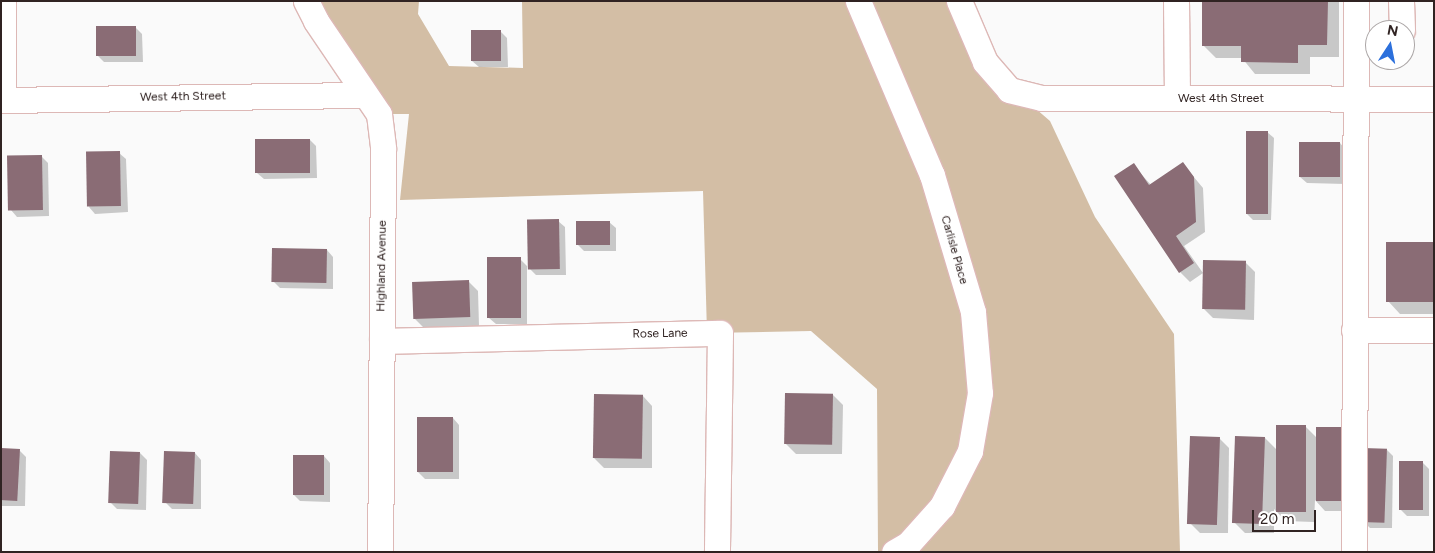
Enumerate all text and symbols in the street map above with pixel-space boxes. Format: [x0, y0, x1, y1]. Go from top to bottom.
north arrow [1365, 20, 1415, 70]
text: N [1386, 21, 1400, 40]
street label: West 4th Street [140, 89, 226, 105]
street label: West 4th Street [1178, 92, 1264, 106]
street label: Carlisle Place [937, 214, 971, 286]
street label: Highland Avenue [374, 220, 390, 312]
street label: Rose Lane [632, 326, 688, 342]
scale bar [1255, 500, 1319, 532]
text: 20 m [1260, 510, 1294, 528]

